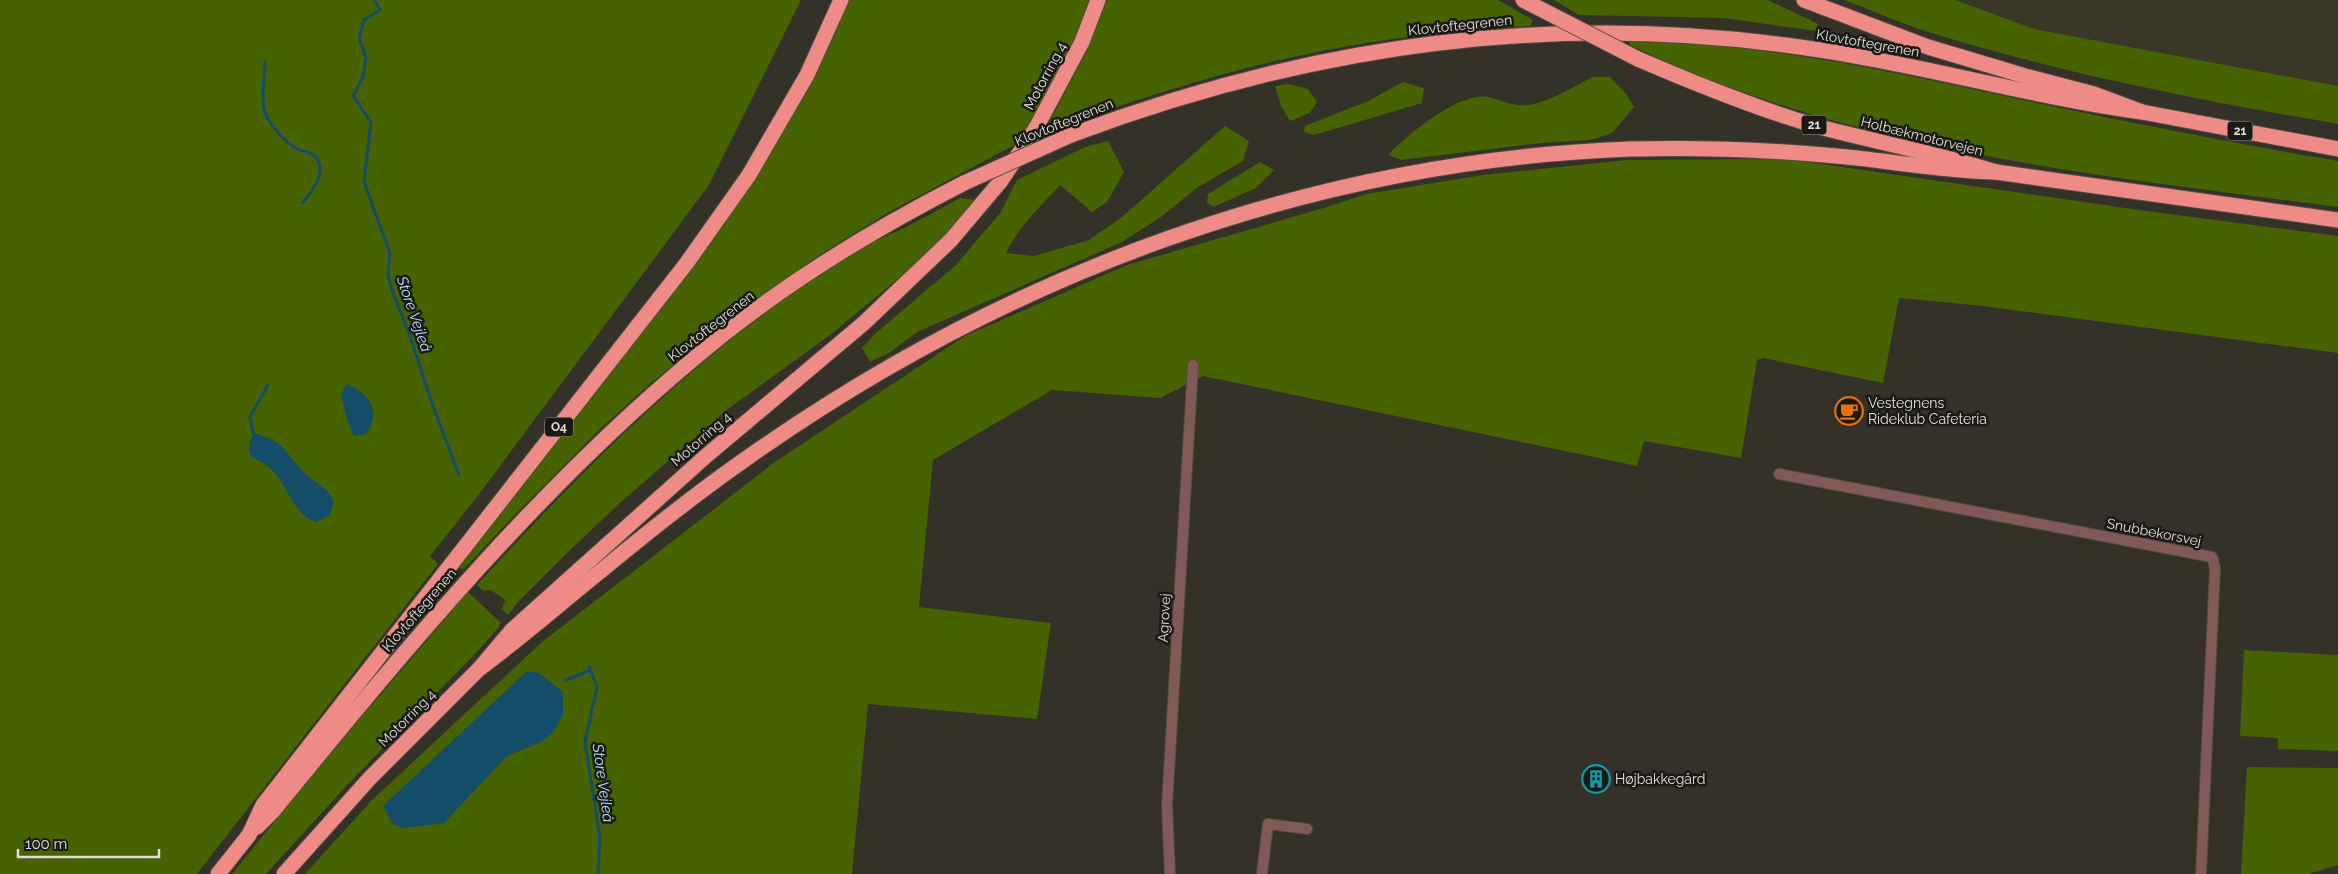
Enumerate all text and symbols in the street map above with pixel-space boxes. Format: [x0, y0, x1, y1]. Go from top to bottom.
street label: Klovtoftegrenen [1407, 12, 1513, 38]
street label: Klovtoftegrenen [1815, 26, 1921, 60]
street label: Motorring 4 [1021, 39, 1070, 113]
street label: Klovtoftegrenen [1012, 95, 1116, 149]
street label: Holbækmotorvejen [1859, 113, 1985, 159]
road number: 21 [1802, 116, 1826, 134]
road number: 21 [2228, 122, 2252, 140]
water label: Store Vejleå [392, 273, 435, 354]
street label: Klovtoftegrenen [665, 287, 757, 365]
place label: Vestegnens Rideklub Cafeteria [1868, 395, 1987, 427]
cafe icon: Vestegnens Rideklub Cafeteria [1834, 396, 1864, 426]
street label: Motorring 4 [668, 408, 735, 469]
road number: O4 [545, 418, 573, 437]
street label: Snubbekorsvej [2105, 515, 2203, 549]
street label: Klovtoftegrenen [379, 565, 459, 655]
street label: Agrovej [1155, 593, 1173, 643]
street label: Motorring 4 [375, 686, 439, 750]
water label: Store Vejleå [588, 742, 617, 823]
building icon: Højbakkegård [1581, 764, 1611, 794]
place label: Højbakkegård [1615, 771, 1705, 787]
scale bar [18, 826, 159, 858]
text: 100 m [25, 835, 67, 853]

